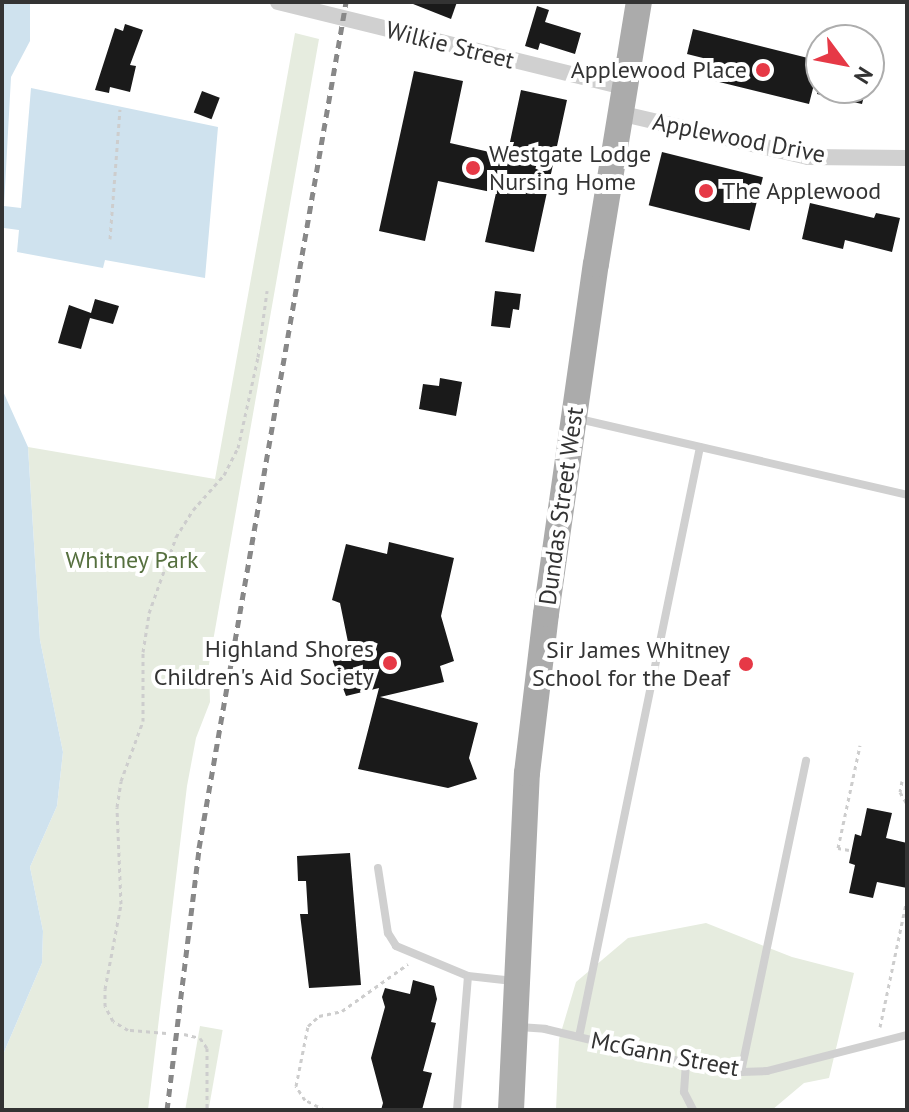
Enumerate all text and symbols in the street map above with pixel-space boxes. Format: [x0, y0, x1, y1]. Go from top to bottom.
street label: Wilkie Street [383, 15, 517, 75]
north arrow [805, 24, 885, 104]
place label: Applewood Place [571, 56, 747, 84]
marker: Applewood Place [754, 61, 772, 79]
text: N [848, 62, 879, 89]
street label: Applewood Drive [650, 107, 828, 169]
place label: Westgate Lodge Nursing Home [489, 140, 651, 196]
marker: Westgate Lodge Nursing Home [464, 159, 482, 177]
place label: The Applewood [722, 177, 882, 205]
marker: The Applewood [697, 182, 715, 200]
street label: Dundas Street West [533, 405, 589, 607]
park label: Whitney Park [65, 546, 199, 574]
place label: Highland Shores Children's Aid Society [153, 635, 374, 691]
place label: Sir James Whitney School for the Deaf [532, 636, 730, 692]
marker: Highland Shores Children's Aid Society [381, 654, 399, 672]
marker: Sir James Whitney School for the Deaf [737, 655, 755, 673]
street label: McGann Street [588, 1026, 742, 1082]

